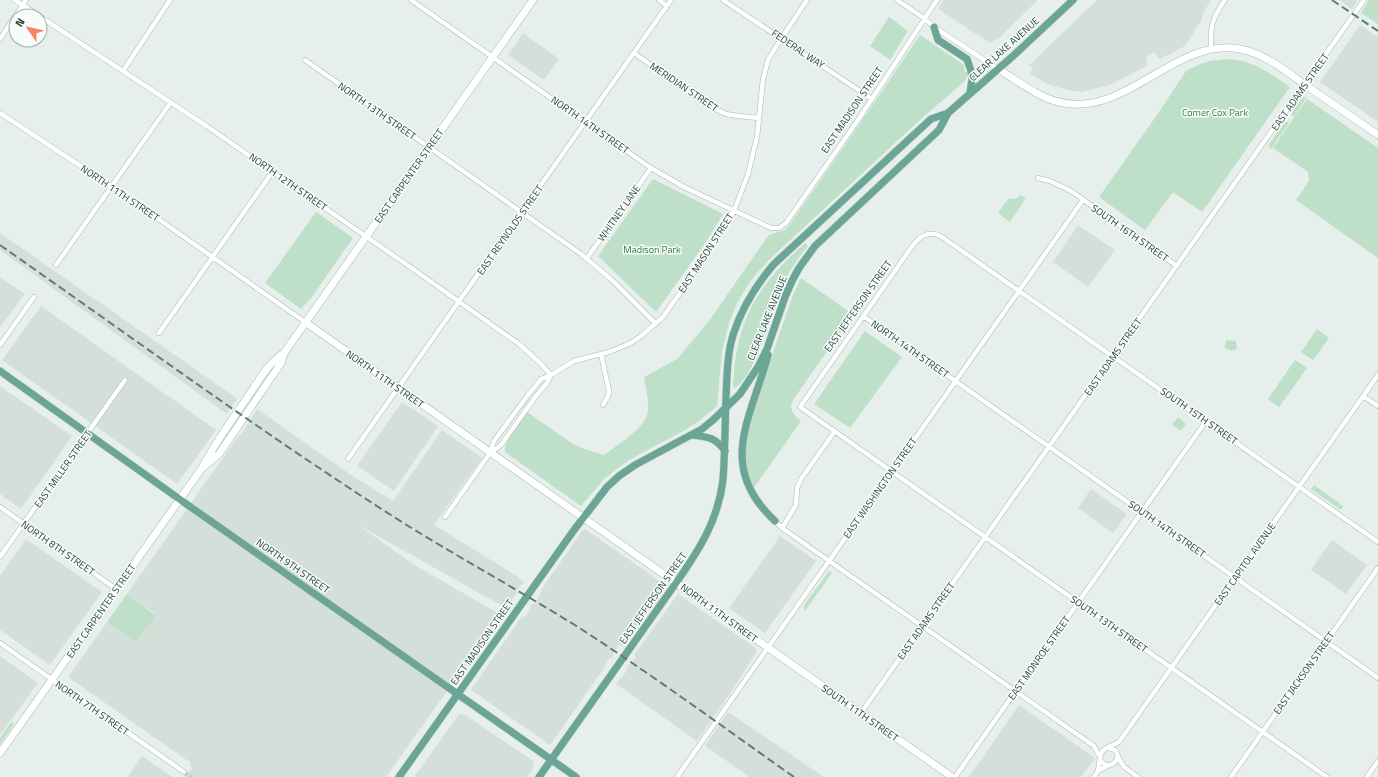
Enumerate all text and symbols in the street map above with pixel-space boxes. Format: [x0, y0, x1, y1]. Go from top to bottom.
north arrow [8, 8, 48, 48]
street label: CLEAR LAKE AVENUE [966, 13, 1043, 85]
text: N [11, 15, 28, 30]
street label: FEDERAL WAY [768, 26, 828, 73]
street label: EAST ADAMS STREET [1268, 50, 1333, 134]
street label: MERIDIAN STREET [647, 59, 722, 116]
street label: EAST MADISON STREET [817, 63, 887, 156]
street label: NORTH 13TH STREET [335, 78, 420, 144]
street label: NORTH 14TH STREET [548, 92, 633, 158]
park label: Comer Cox Park [1182, 105, 1248, 120]
street label: EAST CARPENTER STREET [371, 125, 448, 226]
street label: NORTH 12TH STREET [246, 149, 331, 215]
street label: NORTH 11TH STREET [78, 161, 163, 225]
street label: EAST REYNOLDS STREET [473, 181, 547, 278]
street label: WHITNEY LANE [594, 181, 644, 244]
street label: SOUTH 16TH STREET [1088, 201, 1172, 266]
street label: EAST MASON STREET [674, 209, 738, 296]
park label: Madison Park [623, 242, 681, 257]
street label: EAST JEFFERSON STREET [821, 256, 896, 355]
street label: CLEAR LAKE AVENUE [743, 273, 791, 363]
street label: EAST ADAMS STREET [1081, 315, 1146, 399]
street label: NORTH 14TH STREET [868, 316, 953, 382]
street label: NORTH 11TH STREET [343, 346, 428, 412]
street label: SOUTH 15TH STREET [1157, 384, 1241, 449]
street label: EAST MILLER STREET [31, 426, 96, 511]
street label: EAST WASHINGTON STREET [839, 434, 921, 542]
street label: SOUTH 14TH STREET [1125, 497, 1209, 562]
street label: NORTH 8TH STREET [18, 517, 98, 579]
street label: EAST CAPITOL AVENUE [1211, 519, 1280, 609]
street label: NORTH 9TH STREET [253, 535, 333, 597]
street label: EAST JEFFERSON STREET [616, 548, 691, 647]
street label: EAST CARPENTER STREET [63, 560, 140, 661]
street label: EAST ADAMS STREET [894, 579, 959, 663]
street label: NORTH 11TH STREET [677, 580, 761, 647]
street label: SOUTH 13TH STREET [1067, 592, 1151, 657]
street label: EAST MADISON STREET [447, 595, 518, 688]
street label: EAST MONROE STREET [1004, 612, 1074, 703]
street label: EAST JACKSON STREET [1270, 628, 1339, 718]
street label: NORTH 7TH STREET [52, 677, 132, 739]
street label: SOUTH 11TH STREET [818, 681, 902, 746]

